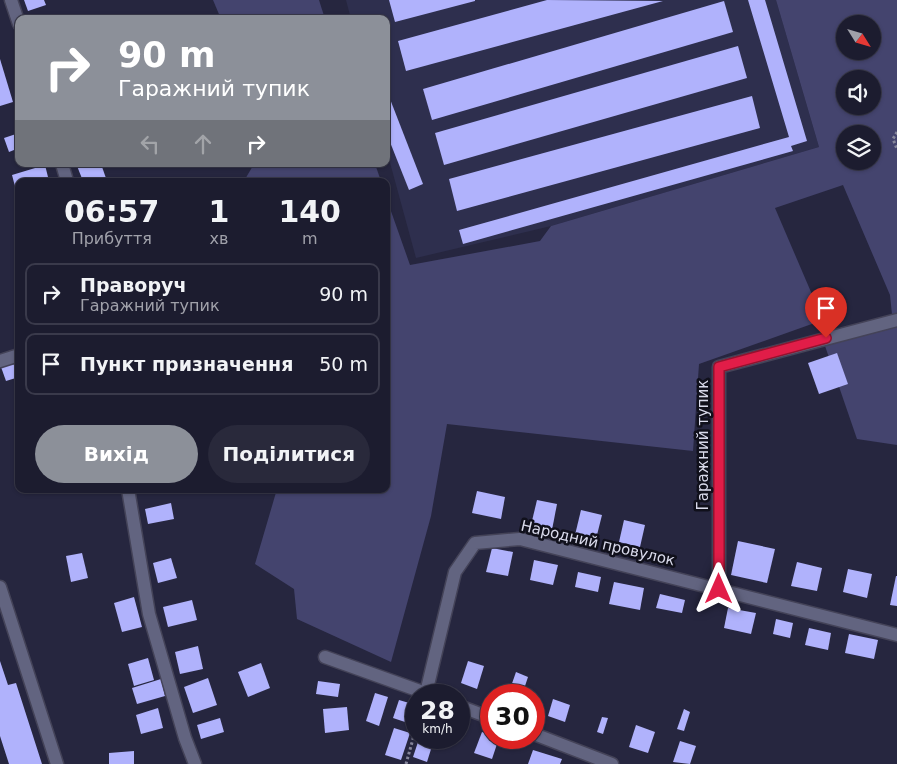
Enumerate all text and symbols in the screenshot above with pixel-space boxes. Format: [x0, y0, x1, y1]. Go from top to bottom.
north arrow [836, 15, 881, 60]
map controls [836, 15, 881, 170]
icon: right [35, 35, 100, 100]
text: 90 m [118, 35, 215, 75]
button: sound [836, 70, 881, 115]
text: Гаражний тупик [118, 76, 310, 101]
button: layers [836, 125, 881, 170]
icon: left [136, 130, 164, 158]
icon: ahead [189, 130, 217, 158]
icon: right [242, 130, 270, 158]
text: 06:57 [64, 194, 160, 229]
text: 1 [209, 194, 229, 229]
text: 140 [278, 194, 341, 229]
text: Прибуття [72, 229, 152, 248]
text: хв [209, 229, 228, 248]
text: m [302, 229, 317, 248]
text: Праворуч [80, 274, 186, 296]
icon: right [37, 280, 65, 308]
text: 90 m [319, 283, 368, 305]
pin [805, 287, 847, 338]
icon: arrive [812, 294, 840, 322]
text: Гаражний тупик [80, 296, 220, 315]
icon: arrive [37, 350, 65, 378]
text: Пункт призначення [80, 353, 293, 375]
text: 50 m [319, 353, 368, 375]
street label: Гаражний тупик [694, 380, 712, 510]
button: Вихід [35, 425, 198, 483]
button: Поділитися [208, 425, 370, 483]
street label: Народний провулок [519, 516, 677, 570]
position arrow [692, 562, 744, 614]
speed limit sign: 30 [480, 684, 545, 749]
text: 28 [420, 696, 455, 725]
text: km/h [422, 722, 453, 736]

